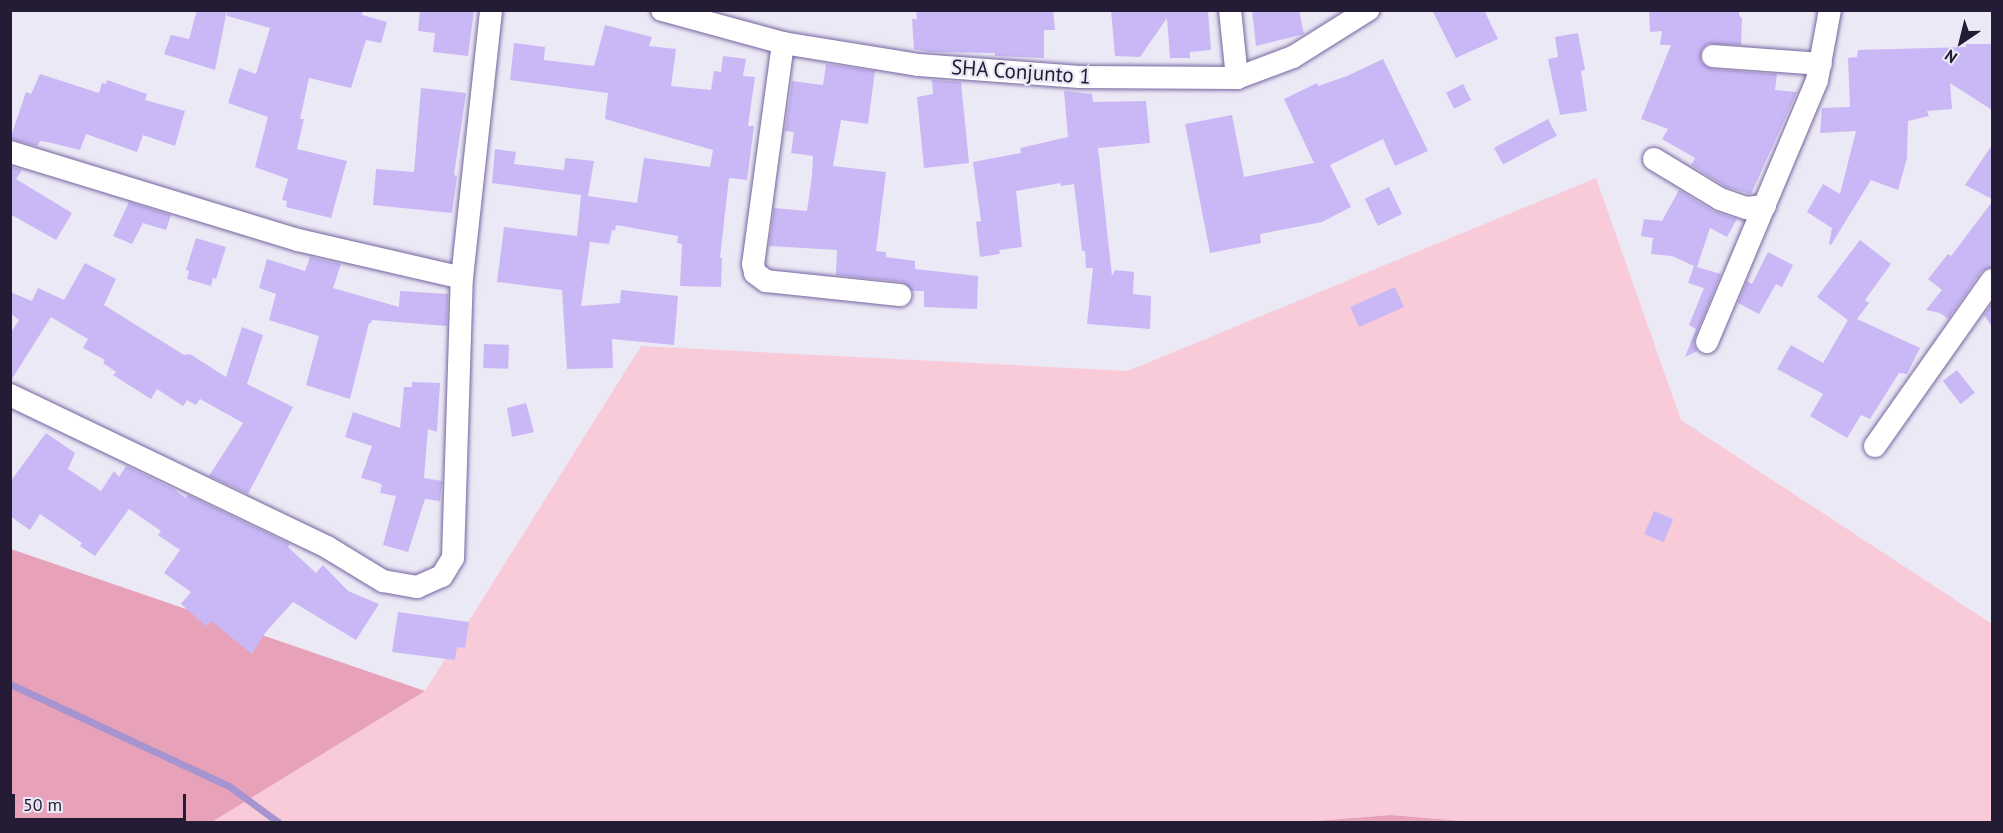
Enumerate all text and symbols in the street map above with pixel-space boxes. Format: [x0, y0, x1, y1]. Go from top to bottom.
north arrow [1931, 12, 1991, 72]
text: N [1941, 46, 1961, 68]
street label: SHA Conjunto 1 [950, 55, 1092, 89]
scale bar [15, 782, 189, 820]
text: 50 m [23, 793, 62, 816]

